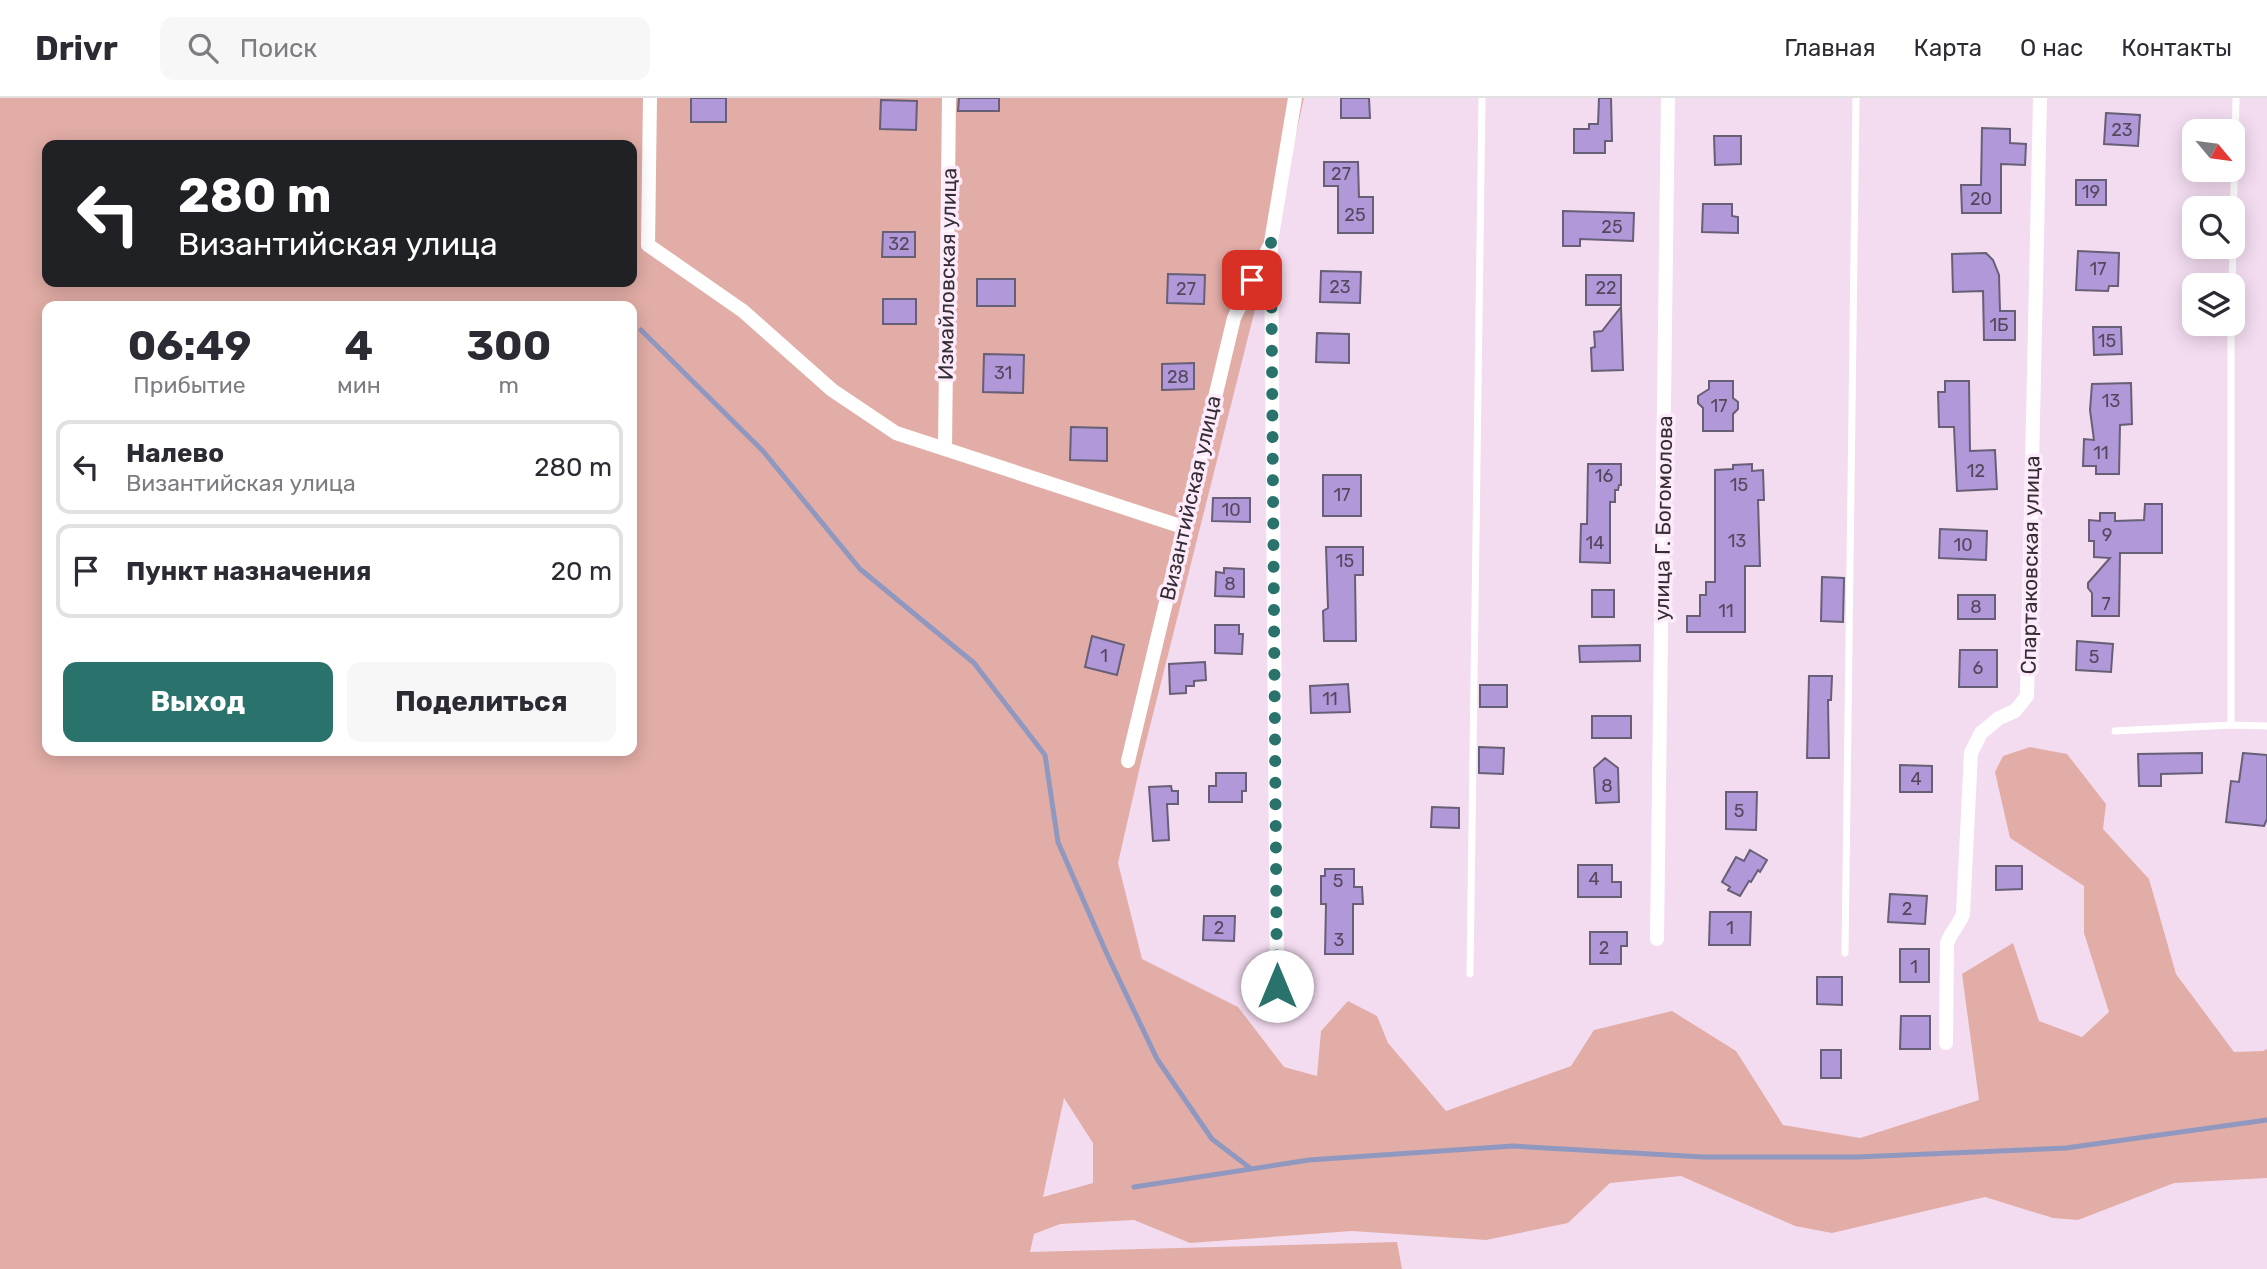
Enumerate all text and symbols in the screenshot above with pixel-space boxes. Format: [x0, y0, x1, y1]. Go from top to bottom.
search box [160, 17, 650, 80]
text: Drivr [35, 29, 118, 68]
icon: search [184, 29, 222, 67]
text: Поиск [240, 33, 317, 64]
text: Главная [1784, 34, 1876, 62]
text: Карта [1914, 34, 1982, 62]
text: О нас [2020, 34, 2083, 62]
text: Контакты [2121, 34, 2232, 62]
house number: 23 [2111, 119, 2133, 141]
north arrow [2182, 119, 2245, 182]
map controls [2182, 119, 2245, 336]
house number: 27 [1331, 163, 1351, 185]
text: 280 m [178, 166, 332, 224]
icon: left [63, 168, 154, 259]
street label: Измайловская улица [933, 168, 961, 380]
house number: 19 [2082, 181, 2100, 203]
house number: 20 [1970, 188, 1992, 210]
button: search [2182, 196, 2245, 259]
house number: 25 [1344, 204, 1366, 226]
house number: 25 [1601, 216, 1623, 238]
text: Византийская улица [178, 225, 498, 263]
house number: 32 [888, 233, 910, 255]
pin [1222, 250, 1282, 310]
house number: 17 [2090, 258, 2106, 280]
icon: arrive [1233, 261, 1271, 299]
button: layers [2182, 273, 2245, 336]
house number: 23 [1329, 276, 1351, 298]
house number: 22 [1595, 277, 1617, 299]
house number: 27 [1176, 278, 1196, 300]
house number: 1Б [1989, 314, 2009, 336]
text: 06:49 [128, 321, 251, 371]
text: 4 [345, 321, 373, 371]
text: 300 [466, 321, 551, 371]
house number: 15 [2098, 330, 2116, 352]
house number: 31 [994, 362, 1012, 384]
house number: 28 [1167, 366, 1189, 388]
text: Прибытие [133, 371, 246, 399]
text: мин [337, 371, 381, 399]
text: m [499, 371, 519, 399]
house number: 13 [2102, 390, 2120, 412]
street label: Византийская улица [1154, 393, 1226, 603]
house number: 17 [1711, 395, 1727, 417]
street label: улица Г. Богомолова [1649, 415, 1677, 621]
text: Налево [126, 438, 224, 469]
house number: 11 [2093, 442, 2109, 464]
icon: left [67, 448, 105, 486]
text: 280 m [534, 452, 612, 483]
street label: Спартаковская улица [2016, 455, 2044, 675]
house number: 12 [1967, 460, 1985, 482]
house number: 16 [1595, 465, 1613, 487]
text: Византийская улица [126, 469, 356, 497]
house number: 15 [1730, 474, 1748, 496]
house number: 17 [1334, 484, 1350, 506]
house number: 10 [1221, 499, 1241, 521]
house number: 9 [2102, 524, 2112, 546]
house number: 13 [1728, 530, 1746, 552]
house number: 14 [1586, 532, 1604, 554]
house number: 10 [1953, 534, 1973, 556]
house number: 15 [1336, 550, 1354, 572]
icon: arrive [67, 552, 105, 590]
text: Пункт назначения [126, 556, 371, 587]
text: 20 m [551, 556, 612, 587]
house number: 8 [1224, 573, 1236, 595]
house number: 7 [2101, 593, 2111, 615]
house number: 8 [1970, 596, 1982, 618]
house number: 11 [1718, 600, 1734, 622]
house number: 1 [1100, 645, 1108, 667]
house number: 5 [2089, 646, 2099, 668]
house number: 6 [1973, 657, 1984, 679]
button: Выход [63, 662, 333, 742]
button: Поделиться [347, 662, 616, 742]
house number: 11 [1322, 688, 1338, 710]
house number: 4 [1910, 768, 1922, 790]
house number: 8 [1601, 775, 1613, 797]
house number: 5 [1734, 800, 1744, 822]
house number: 4 [1588, 868, 1600, 890]
house number: 5 [1333, 870, 1343, 892]
house number: 2 [1902, 898, 1912, 920]
house number: 2 [1214, 917, 1224, 939]
house number: 1 [1726, 917, 1734, 939]
house number: 3 [1334, 929, 1344, 951]
house number: 2 [1599, 937, 1609, 959]
position arrow [1240, 949, 1314, 1023]
house number: 1 [1910, 956, 1918, 978]

